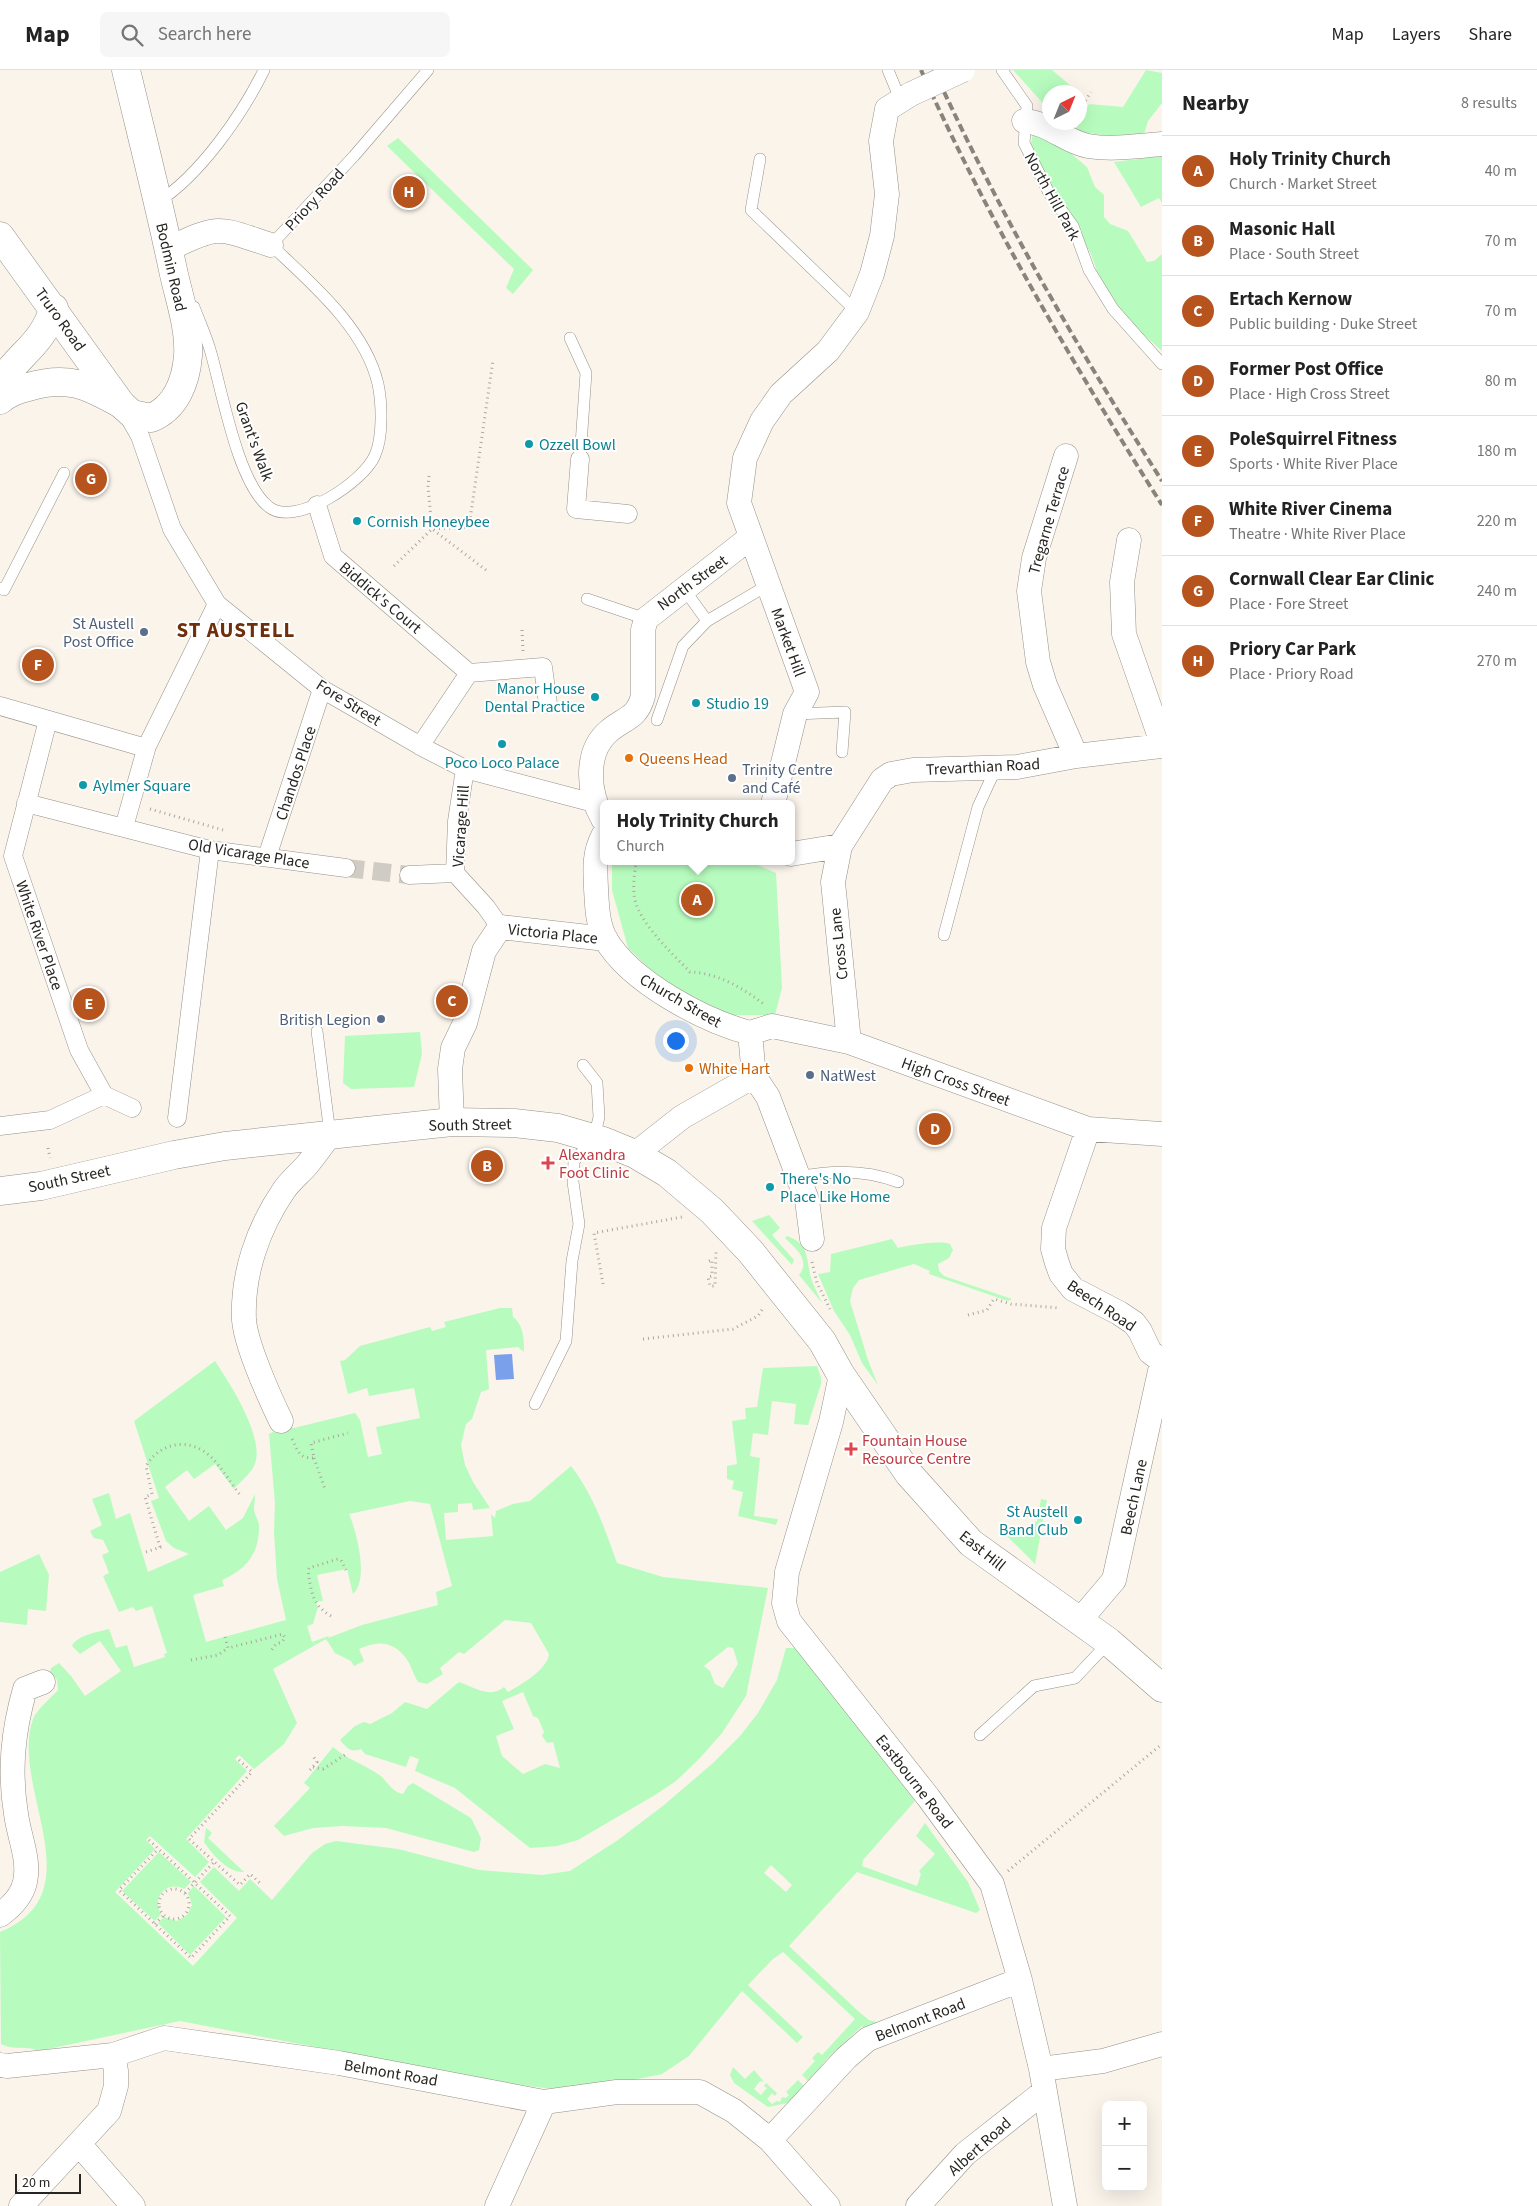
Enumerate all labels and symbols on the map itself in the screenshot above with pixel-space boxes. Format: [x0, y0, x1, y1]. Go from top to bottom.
north arrow [1042, 85, 1087, 130]
street label: North Hill Park [1019, 149, 1085, 245]
street label: Priory Road [280, 164, 349, 236]
pin: H [393, 173, 425, 211]
street label: Bodmin Road [150, 221, 192, 314]
street label: Truro Road [30, 283, 91, 356]
street label: Grant's Walk [229, 398, 279, 484]
place label: Ozzell Bowl [539, 434, 616, 456]
marker: Ozzell Bowl [523, 438, 535, 450]
pin: G [75, 460, 107, 498]
street label: Tregarne Terrace [1023, 464, 1075, 577]
place label: Cornish Honeybee [367, 511, 490, 533]
marker: Cornish Honeybee [351, 515, 363, 527]
street label: North Street [653, 549, 733, 616]
street label: Biddick's Court [334, 557, 427, 639]
street label: Market Hill [765, 605, 811, 680]
place label: St Austell Post Office [63, 613, 134, 653]
district label: ST AUSTELL [177, 615, 295, 645]
marker: St Austell Post Office [138, 626, 150, 638]
pin: F [22, 646, 54, 684]
street label: Fore Street [312, 674, 386, 732]
place label: Manor House Dental Practice [484, 678, 585, 718]
marker: Manor House Dental Practice [589, 691, 601, 703]
place label: Studio 19 [706, 693, 769, 715]
marker: Studio 19 [690, 697, 702, 709]
street label: Chandos Place [270, 723, 322, 823]
marker: Poco Loco Palace [496, 738, 508, 750]
place label: Queens Head [639, 748, 728, 770]
place label: Poco Loco Palace [445, 752, 559, 774]
marker: Queens Head [623, 752, 635, 764]
street label: Trevarthian Road [925, 753, 1041, 781]
place label: Trinity Centre and Café [742, 759, 833, 799]
marker: Trinity Centre and Café [726, 772, 738, 784]
place label: Aylmer Square [93, 775, 191, 797]
marker: Aylmer Square [77, 779, 89, 791]
street label: Vicarage Hill [447, 784, 475, 868]
street label: Old Vicarage Place [187, 834, 311, 874]
street label: White River Place [10, 877, 68, 993]
pin: A [681, 881, 713, 919]
street label: Cross Lane [824, 907, 854, 981]
street label: Victoria Place [507, 918, 599, 950]
street label: Church Street [635, 969, 726, 1033]
pin: C [436, 982, 468, 1020]
pin: E [73, 985, 105, 1023]
place label: British Legion [279, 1009, 371, 1031]
marker: British Legion [375, 1013, 387, 1025]
your location [663, 1028, 689, 1054]
street label: High Cross Street [898, 1052, 1014, 1112]
place label: White Hart [699, 1058, 771, 1080]
marker: White Hart [683, 1062, 695, 1074]
place label: NatWest [820, 1065, 877, 1087]
marker: NatWest [804, 1069, 816, 1081]
pin: D [919, 1110, 951, 1148]
street label: South Street [428, 1113, 512, 1137]
place label: Alexandra Foot Clinic [559, 1144, 630, 1184]
pin: B [471, 1147, 503, 1185]
marker: Alexandra Foot Clinic [541, 1156, 555, 1170]
street label: South Street [26, 1159, 113, 1198]
place label: There's No Place Like Home [780, 1168, 890, 1208]
marker: There's No Place Like Home [764, 1181, 776, 1193]
street label: Beech Road [1063, 1275, 1140, 1337]
place label: Fountain House Resource Centre [862, 1430, 971, 1470]
marker: Fountain House Resource Centre [844, 1442, 858, 1456]
street label: Beech Lane [1115, 1457, 1153, 1537]
place label: St Austell Band Club [999, 1501, 1068, 1541]
marker: St Austell Band Club [1072, 1514, 1084, 1526]
street label: East Hill [954, 1525, 1010, 1576]
street label: Eastbourne Road [870, 1730, 958, 1833]
street label: Belmont Road [872, 1993, 969, 2047]
street label: Belmont Road [342, 2054, 440, 2092]
street label: Albert Road [943, 2112, 1016, 2181]
scale bar [15, 2171, 81, 2194]

